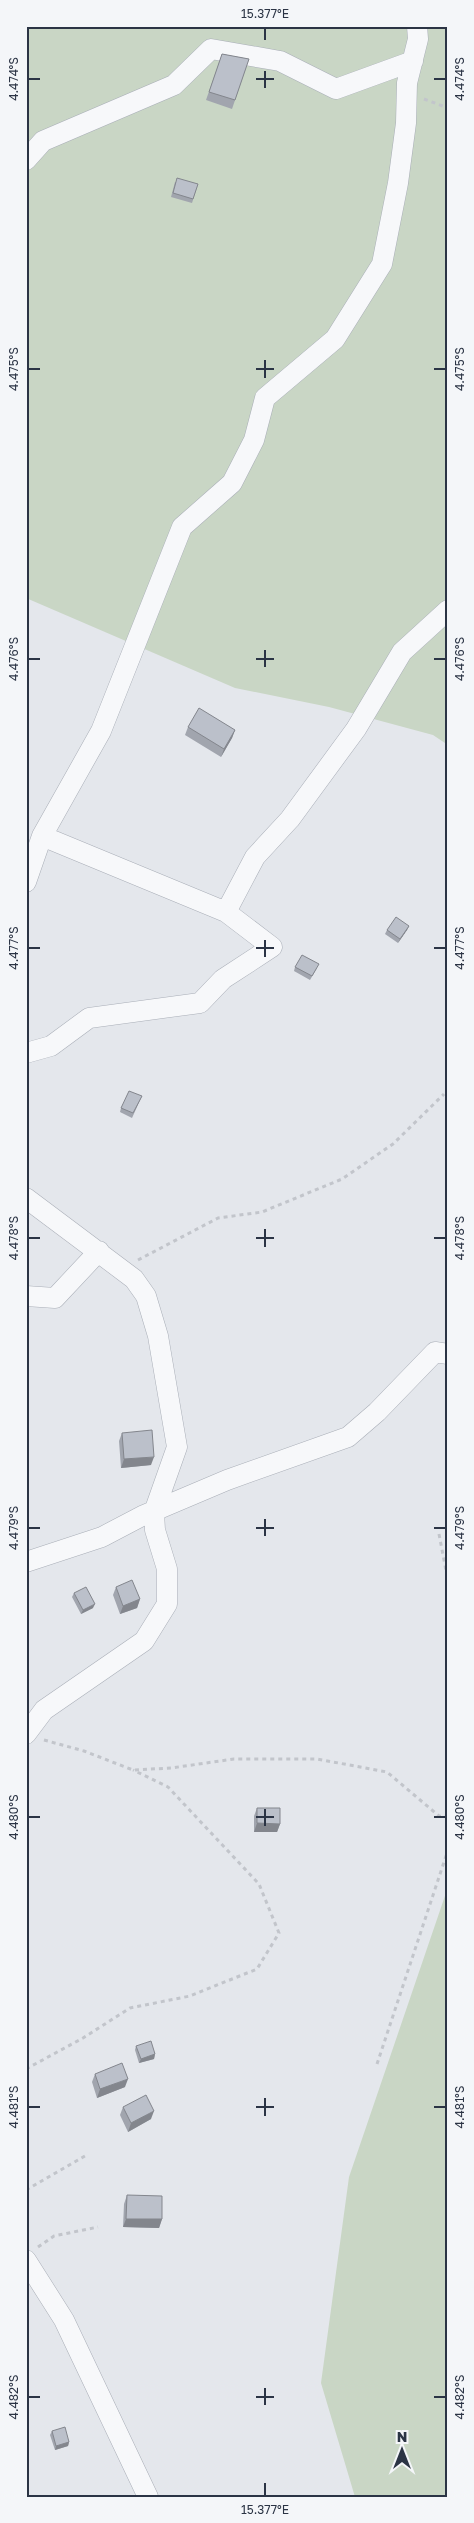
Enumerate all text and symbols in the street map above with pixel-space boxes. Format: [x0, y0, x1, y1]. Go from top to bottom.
text: 15.377°E [241, 6, 289, 21]
text: 4.474°S [6, 57, 21, 101]
text: 4.474°S [452, 57, 467, 101]
text: 4.475°S [6, 347, 21, 391]
text: 4.475°S [452, 347, 467, 391]
text: 4.476°S [6, 637, 21, 681]
text: 4.476°S [452, 637, 467, 681]
text: 4.477°S [6, 926, 21, 970]
text: 4.477°S [452, 926, 467, 970]
text: 4.478°S [6, 1216, 21, 1260]
text: 4.478°S [452, 1216, 467, 1260]
text: 4.479°S [6, 1506, 21, 1550]
text: 4.479°S [452, 1506, 467, 1550]
text: 4.480°S [6, 1794, 21, 1840]
text: 4.480°S [452, 1794, 467, 1840]
text: 4.481°S [6, 2085, 21, 2128]
text: 4.481°S [452, 2085, 467, 2128]
text: 4.482°S [6, 2374, 21, 2419]
text: 4.482°S [452, 2374, 467, 2419]
north arrow [376, 2426, 426, 2476]
text: N [397, 2428, 407, 2445]
text: 15.377°E [241, 2502, 289, 2517]

